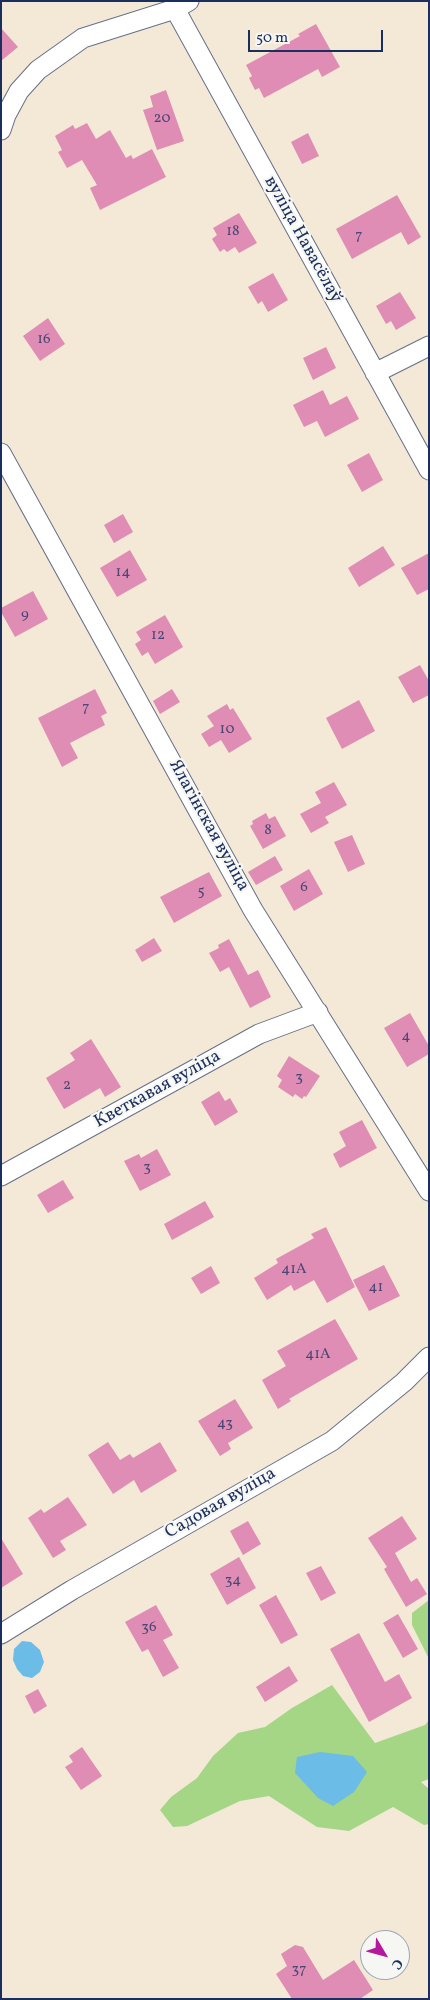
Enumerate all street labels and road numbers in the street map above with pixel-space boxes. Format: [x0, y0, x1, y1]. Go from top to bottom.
street label: вуліца Навасёлаў [258, 173, 346, 307]
street label: Ялагінская вуліца [163, 756, 253, 896]
street label: Кветкавая вуліца [91, 1046, 225, 1134]
street label: Садовая вуліца [162, 1464, 280, 1544]

